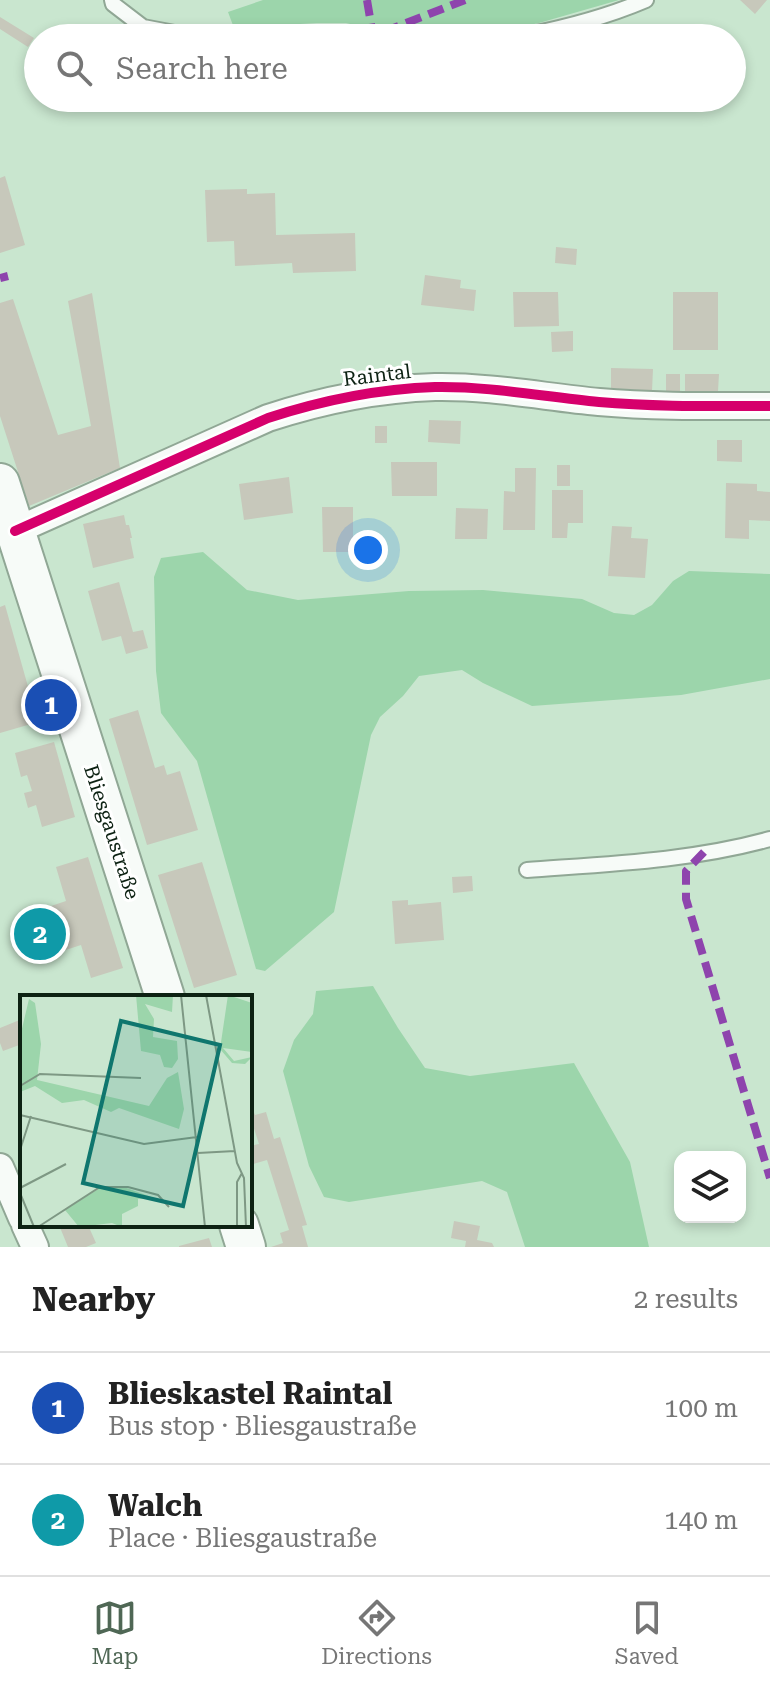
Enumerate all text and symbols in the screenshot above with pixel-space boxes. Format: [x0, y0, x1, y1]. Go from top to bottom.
search box [24, 24, 746, 112]
icon: search [52, 46, 96, 90]
text: Search here [116, 51, 288, 86]
street label: Raintal [342, 359, 412, 391]
your location [348, 530, 388, 570]
pin: 1 [25, 675, 77, 735]
street label: Bliesgaustraße [79, 762, 145, 902]
pin: 2 [14, 904, 66, 964]
inset map [20, 995, 252, 1227]
map controls [674, 1151, 746, 1223]
button: layers [674, 1151, 746, 1223]
text: Nearby [32, 1279, 155, 1319]
text: 2 results [634, 1284, 738, 1314]
text: Blieskastel Raintal [108, 1376, 392, 1411]
text: 1 [51, 1393, 65, 1423]
text: 100 m [664, 1393, 738, 1423]
text: Bus stop · Bliesgaustraße [108, 1411, 417, 1441]
text: Walch [108, 1488, 202, 1523]
text: 2 [51, 1505, 65, 1535]
text: 140 m [664, 1505, 738, 1535]
text: Place · Bliesgaustraße [108, 1523, 377, 1553]
tab: Map [91, 1596, 138, 1669]
tab: Directions [321, 1596, 432, 1669]
tab: Saved [615, 1596, 679, 1669]

